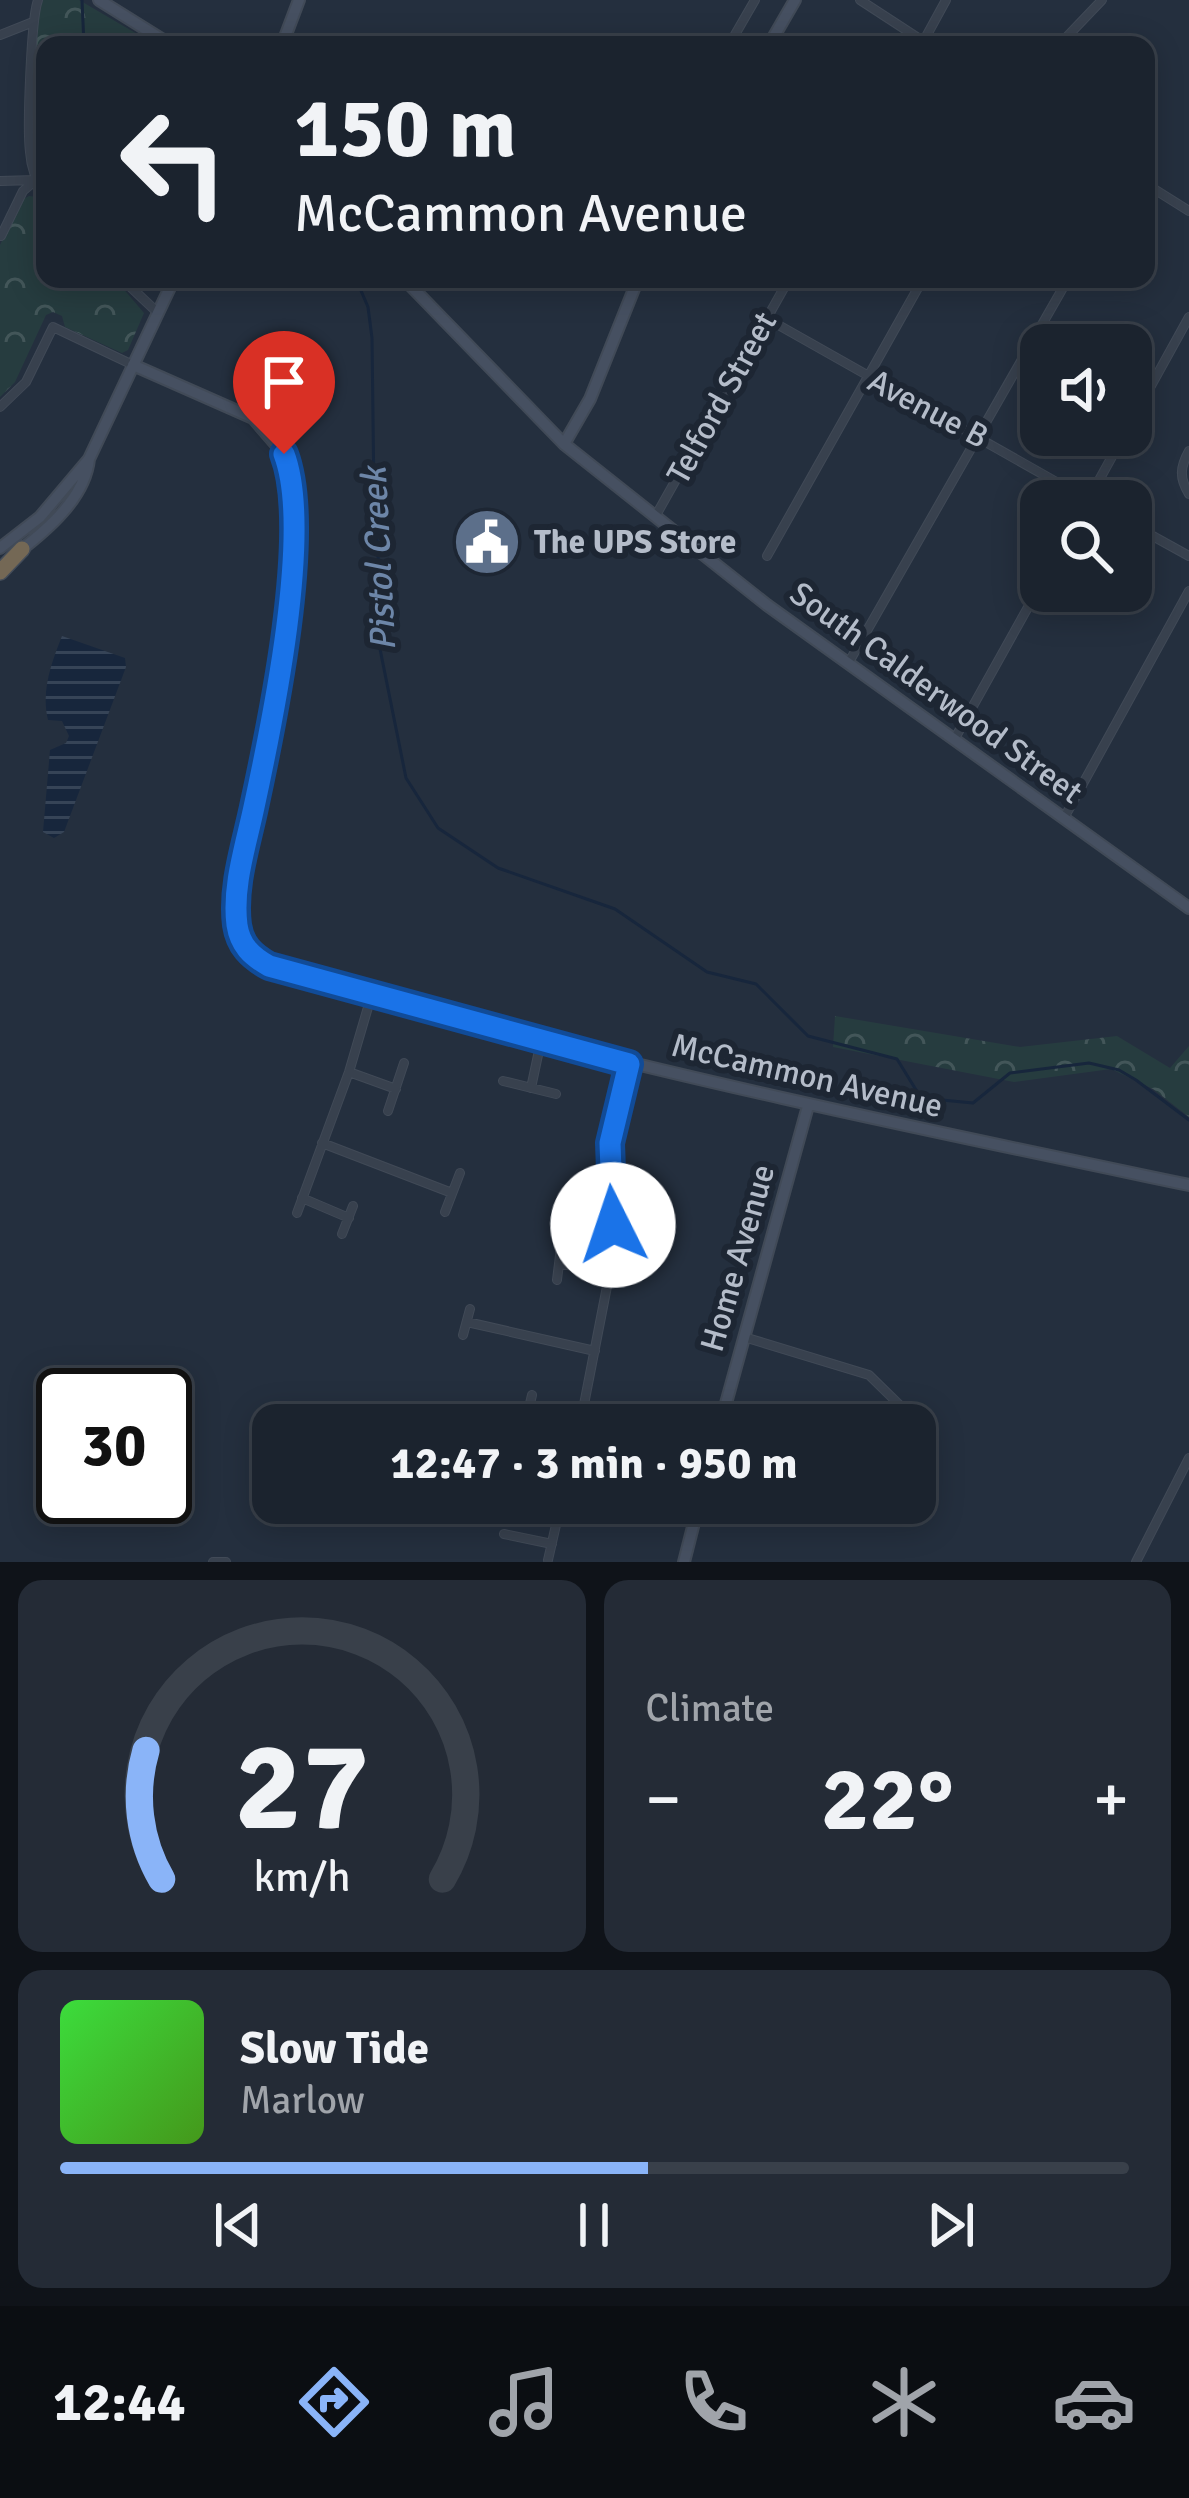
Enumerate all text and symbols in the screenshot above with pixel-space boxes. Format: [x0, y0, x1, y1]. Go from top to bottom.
text: 150 m [294, 77, 516, 181]
icon: left [96, 84, 252, 240]
text: McCammon Avenue [294, 180, 747, 247]
street label: Telford Street [658, 305, 786, 491]
map controls [1020, 324, 1152, 612]
button: sound [1020, 324, 1152, 456]
pin [233, 331, 335, 454]
icon: arrive [251, 349, 317, 415]
street label: Avenue B [861, 360, 995, 458]
water label: Pistol Creek [352, 463, 406, 652]
button: search [1020, 480, 1152, 612]
public building icon: The UPS Store [452, 507, 522, 577]
place label: The UPS Store [534, 522, 736, 563]
street label: South Calderwood Street [782, 573, 1090, 813]
street label: McCammon Avenue [667, 1025, 947, 1127]
street label: Home Avenue [692, 1160, 784, 1356]
position arrow [550, 1162, 676, 1288]
speed limit sign: 30 [36, 1368, 192, 1524]
text: 12:47 · 3 min · 950 m [390, 1436, 798, 1491]
text: Climate [646, 1684, 774, 1732]
text: 27 [234, 1711, 369, 1864]
text: 22° [821, 1744, 954, 1855]
text: − [646, 1759, 681, 1840]
text: + [1093, 1759, 1129, 1840]
text: km/h [253, 1851, 350, 1904]
text: Slow Tide [240, 2021, 429, 2076]
text: Marlow [240, 2076, 365, 2124]
icon: previous [205, 2192, 271, 2258]
icon: pause [561, 2192, 627, 2258]
icon: next [918, 2192, 984, 2258]
icon: directions [292, 2360, 376, 2444]
icon: music [482, 2360, 566, 2444]
icon: phone [672, 2360, 756, 2444]
icon: climate [862, 2360, 946, 2444]
icon: car [1052, 2360, 1136, 2444]
text: 12:44 [53, 2369, 186, 2436]

